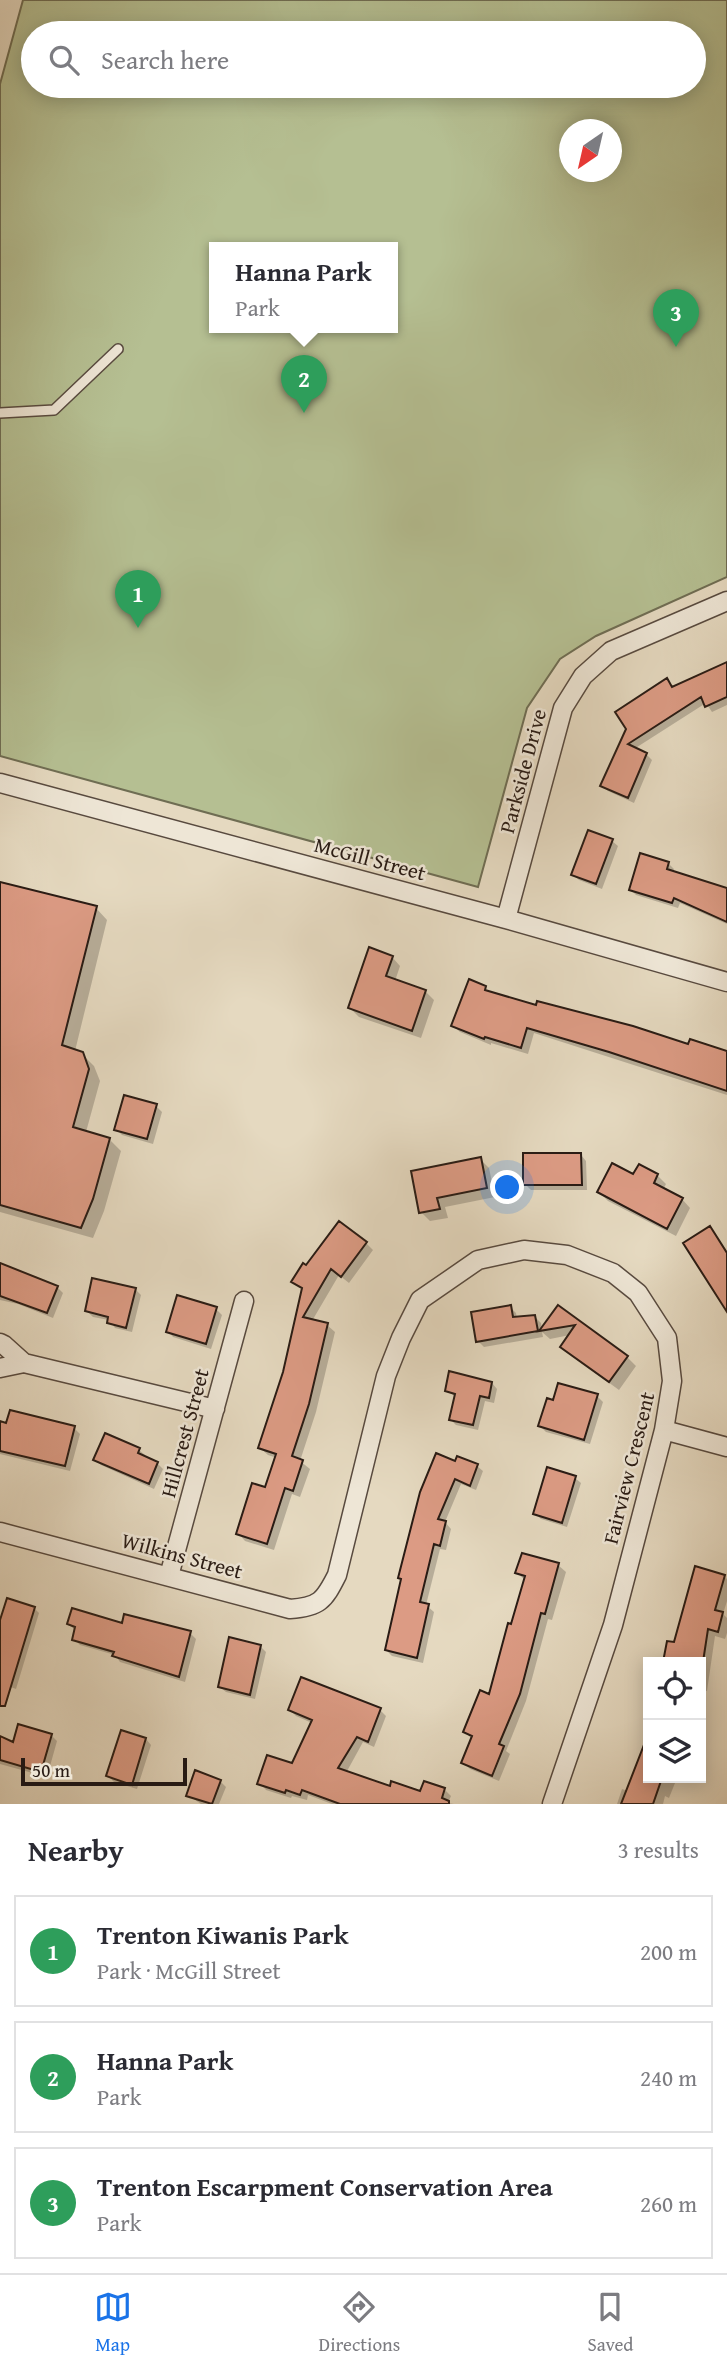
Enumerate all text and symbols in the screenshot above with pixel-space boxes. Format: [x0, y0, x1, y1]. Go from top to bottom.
search box [21, 21, 706, 98]
text: Search here [101, 40, 229, 79]
icon: search [45, 41, 83, 79]
north arrow [559, 119, 622, 182]
popup [209, 242, 398, 333]
text: Hanna Park [235, 252, 372, 291]
pin: 3 [653, 289, 699, 347]
text: Park [235, 291, 280, 324]
pin: 2 [281, 355, 327, 413]
pin: 1 [115, 570, 161, 628]
street label: Parkside Drive [491, 705, 554, 836]
street label: McGill Street [311, 829, 430, 888]
your location [490, 1170, 524, 1204]
street label: Hillcrest Street [152, 1364, 217, 1501]
street label: Fairview Crescent [595, 1388, 663, 1547]
street label: Wilkins Street [118, 1524, 247, 1587]
map controls [643, 1657, 706, 1783]
button: locate [643, 1657, 706, 1720]
button: layers [643, 1720, 706, 1783]
scale bar [21, 1755, 187, 1787]
text: 50 m [32, 1756, 70, 1784]
text: Nearby [28, 1828, 124, 1872]
text: 3 results [618, 1833, 699, 1866]
text: Trenton Kiwanis Park [97, 1915, 348, 1954]
text: 1 [47, 1935, 59, 1968]
text: 200 m [640, 1935, 697, 1968]
text: Park · McGill Street [97, 1954, 281, 1987]
text: Hanna Park [97, 2041, 233, 2080]
text: 2 [47, 2061, 59, 2094]
text: 240 m [640, 2061, 697, 2094]
text: Park [97, 2080, 141, 2113]
text: Trenton Escarpment Conservation Area [97, 2167, 553, 2206]
text: 3 [47, 2187, 59, 2220]
text: 260 m [640, 2187, 697, 2220]
text: Park [97, 2206, 141, 2239]
tab: Map [94, 2288, 132, 2358]
tab: Directions [319, 2288, 400, 2358]
tab: Saved [587, 2288, 633, 2358]

